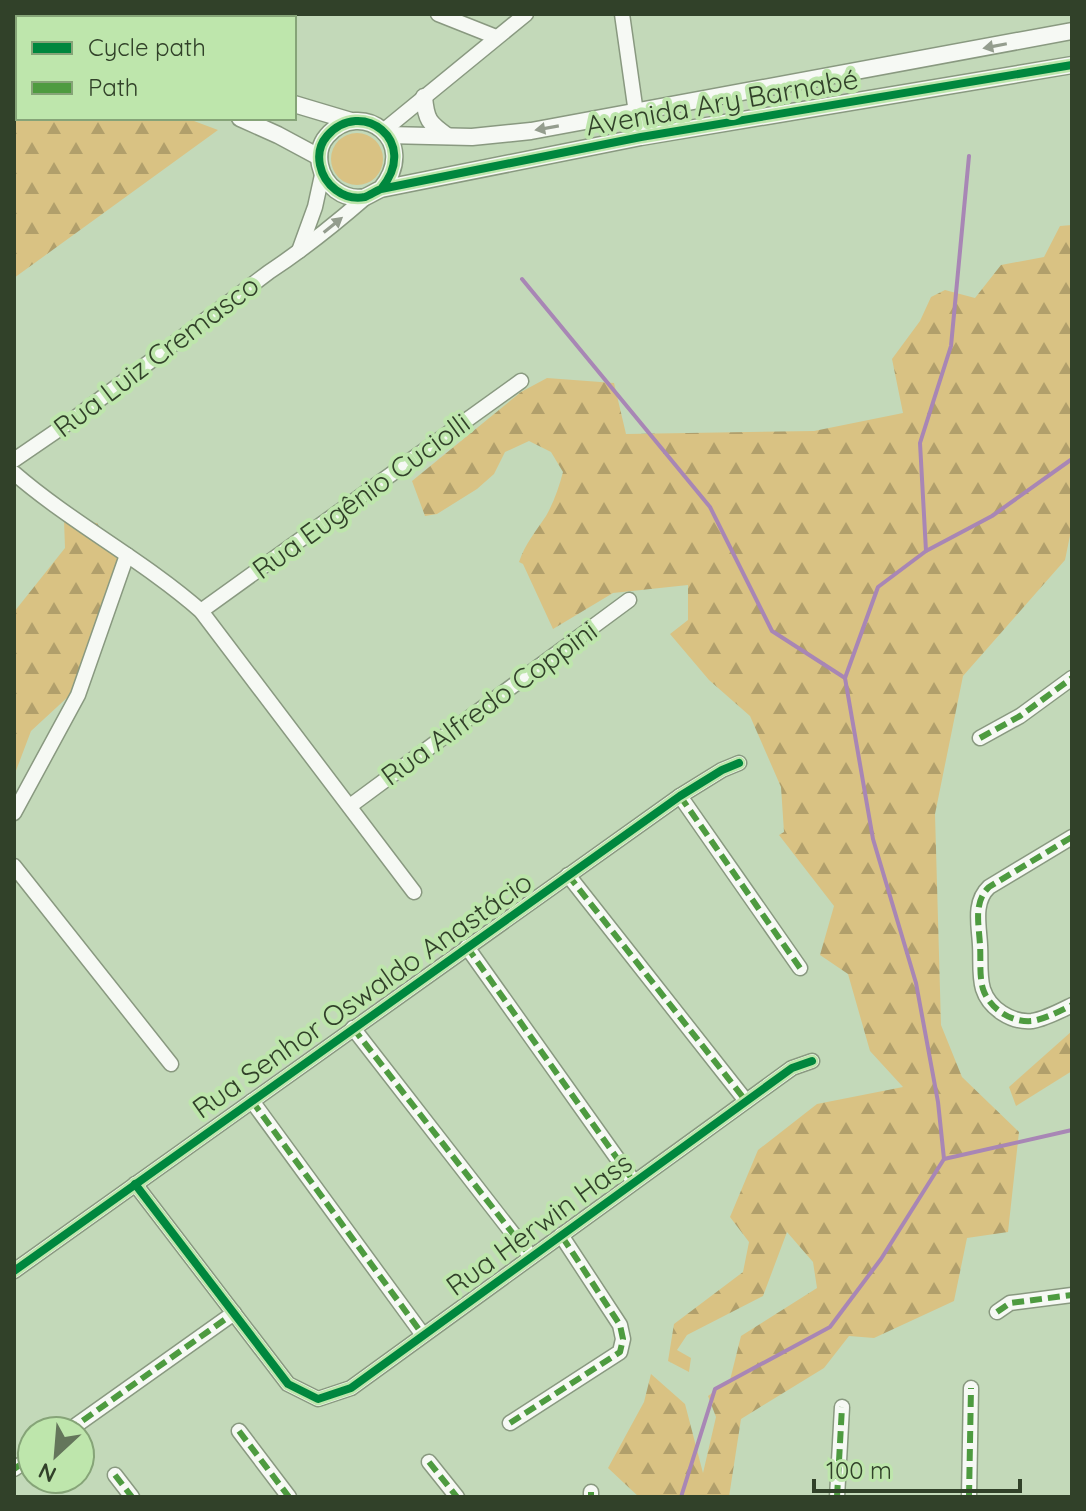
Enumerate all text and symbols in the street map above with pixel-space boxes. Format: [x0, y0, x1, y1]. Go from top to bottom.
legend [16, 16, 296, 120]
text: Cycle path [88, 32, 206, 62]
one-way arrow [983, 40, 1008, 52]
street label: Avenida Ary Barnabé [583, 60, 861, 143]
text: Path [88, 72, 139, 102]
one-way arrow [534, 123, 559, 135]
one-way arrow [323, 218, 343, 234]
street label: Rua Luiz Cremasco [46, 267, 265, 444]
street label: Rua Eugênio Cuciolli [245, 405, 476, 586]
street label: Rua Alfredo Coppini [374, 612, 604, 793]
street label: Rua Senhor Oswaldo Anastácio [185, 864, 538, 1126]
street label: Rua Herwin Hass [439, 1144, 639, 1303]
north arrow [16, 1415, 96, 1495]
scale bar [814, 1443, 1020, 1493]
text: 100 m [826, 1455, 892, 1485]
text: N [34, 1457, 61, 1489]

